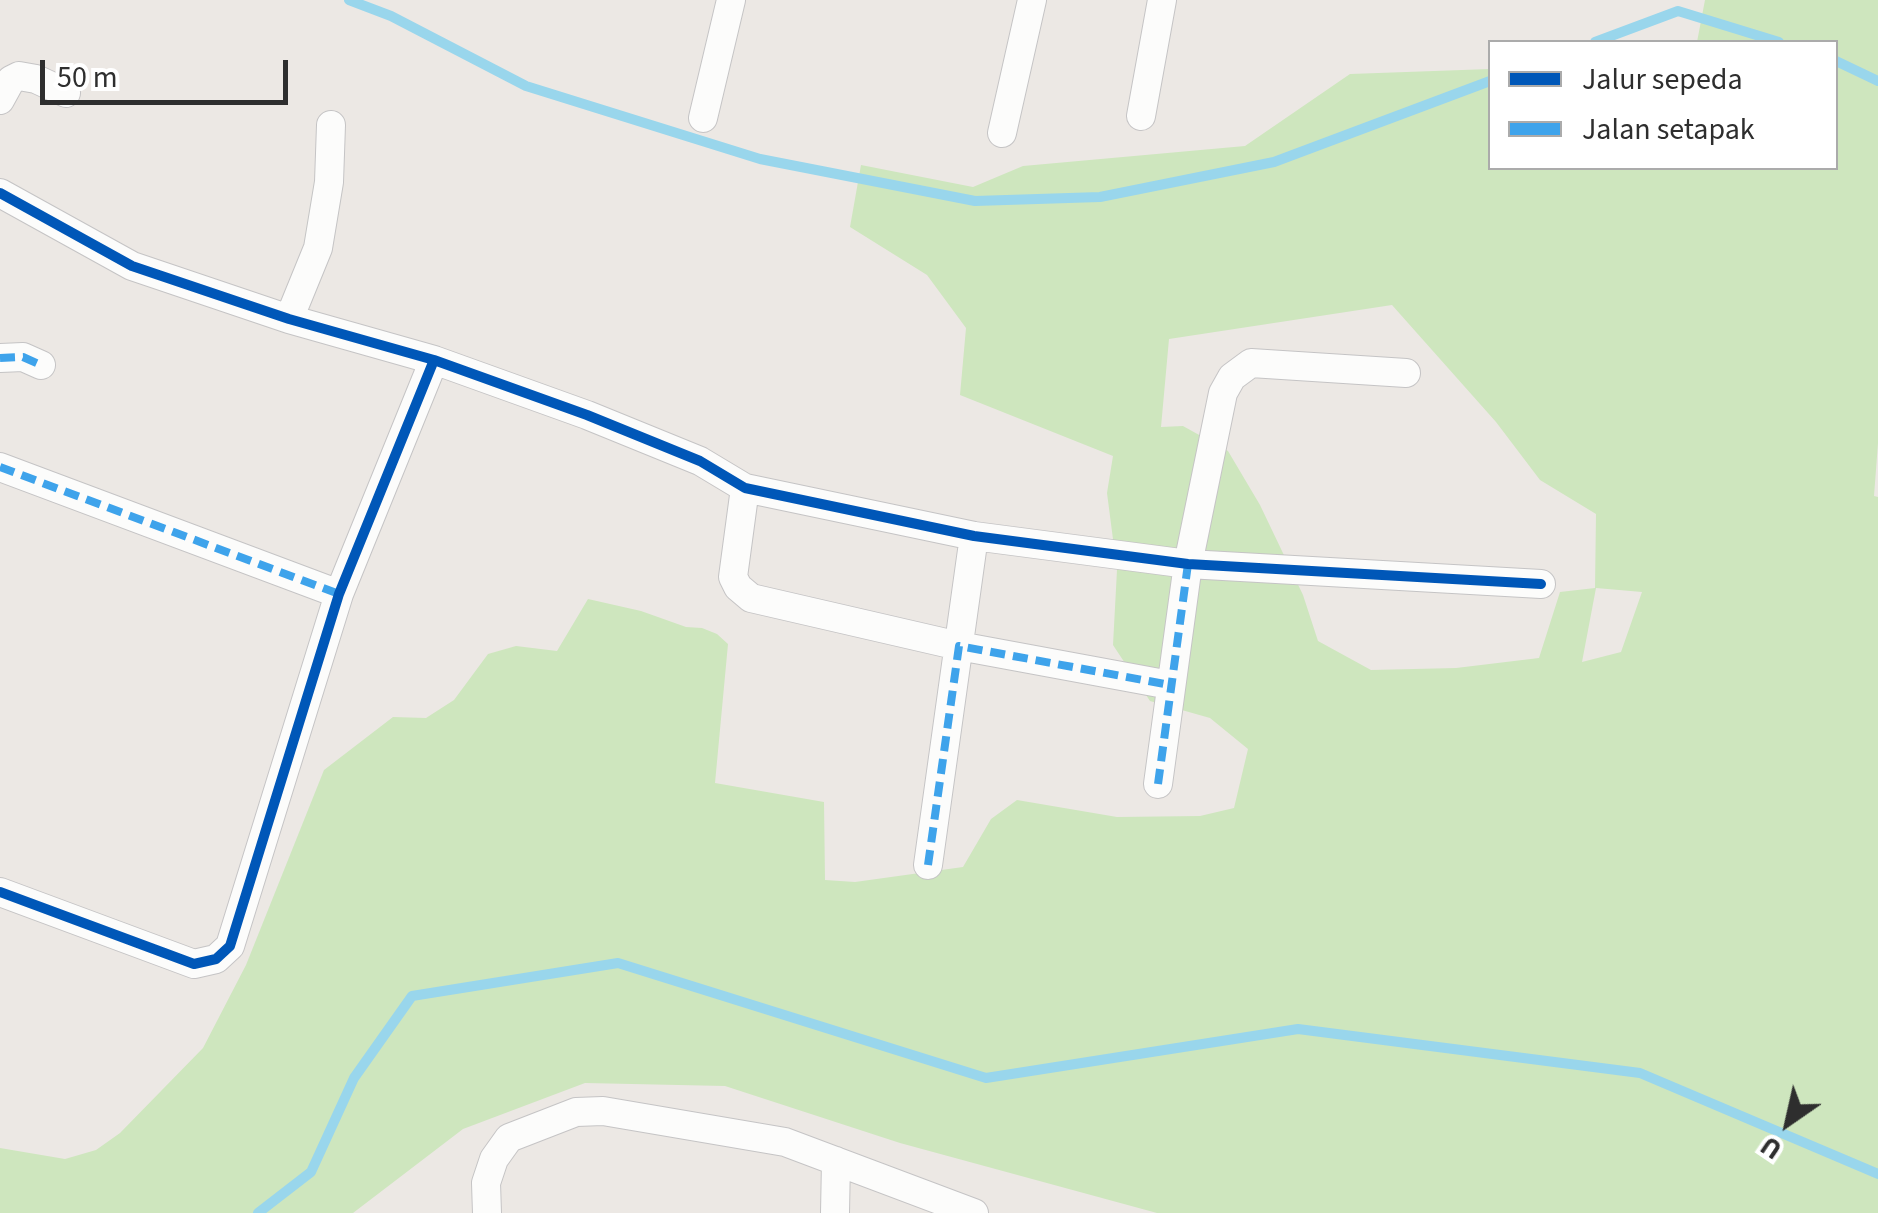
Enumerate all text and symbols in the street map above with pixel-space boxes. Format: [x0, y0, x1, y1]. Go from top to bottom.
scale bar [45, 40, 292, 102]
legend [1488, 40, 1838, 170]
text: 50 m [57, 56, 118, 99]
text: Jalur sepeda [1582, 58, 1743, 101]
text: Jalan setapak [1582, 108, 1755, 151]
north arrow [1738, 1073, 1838, 1173]
text: U [1752, 1126, 1790, 1170]

